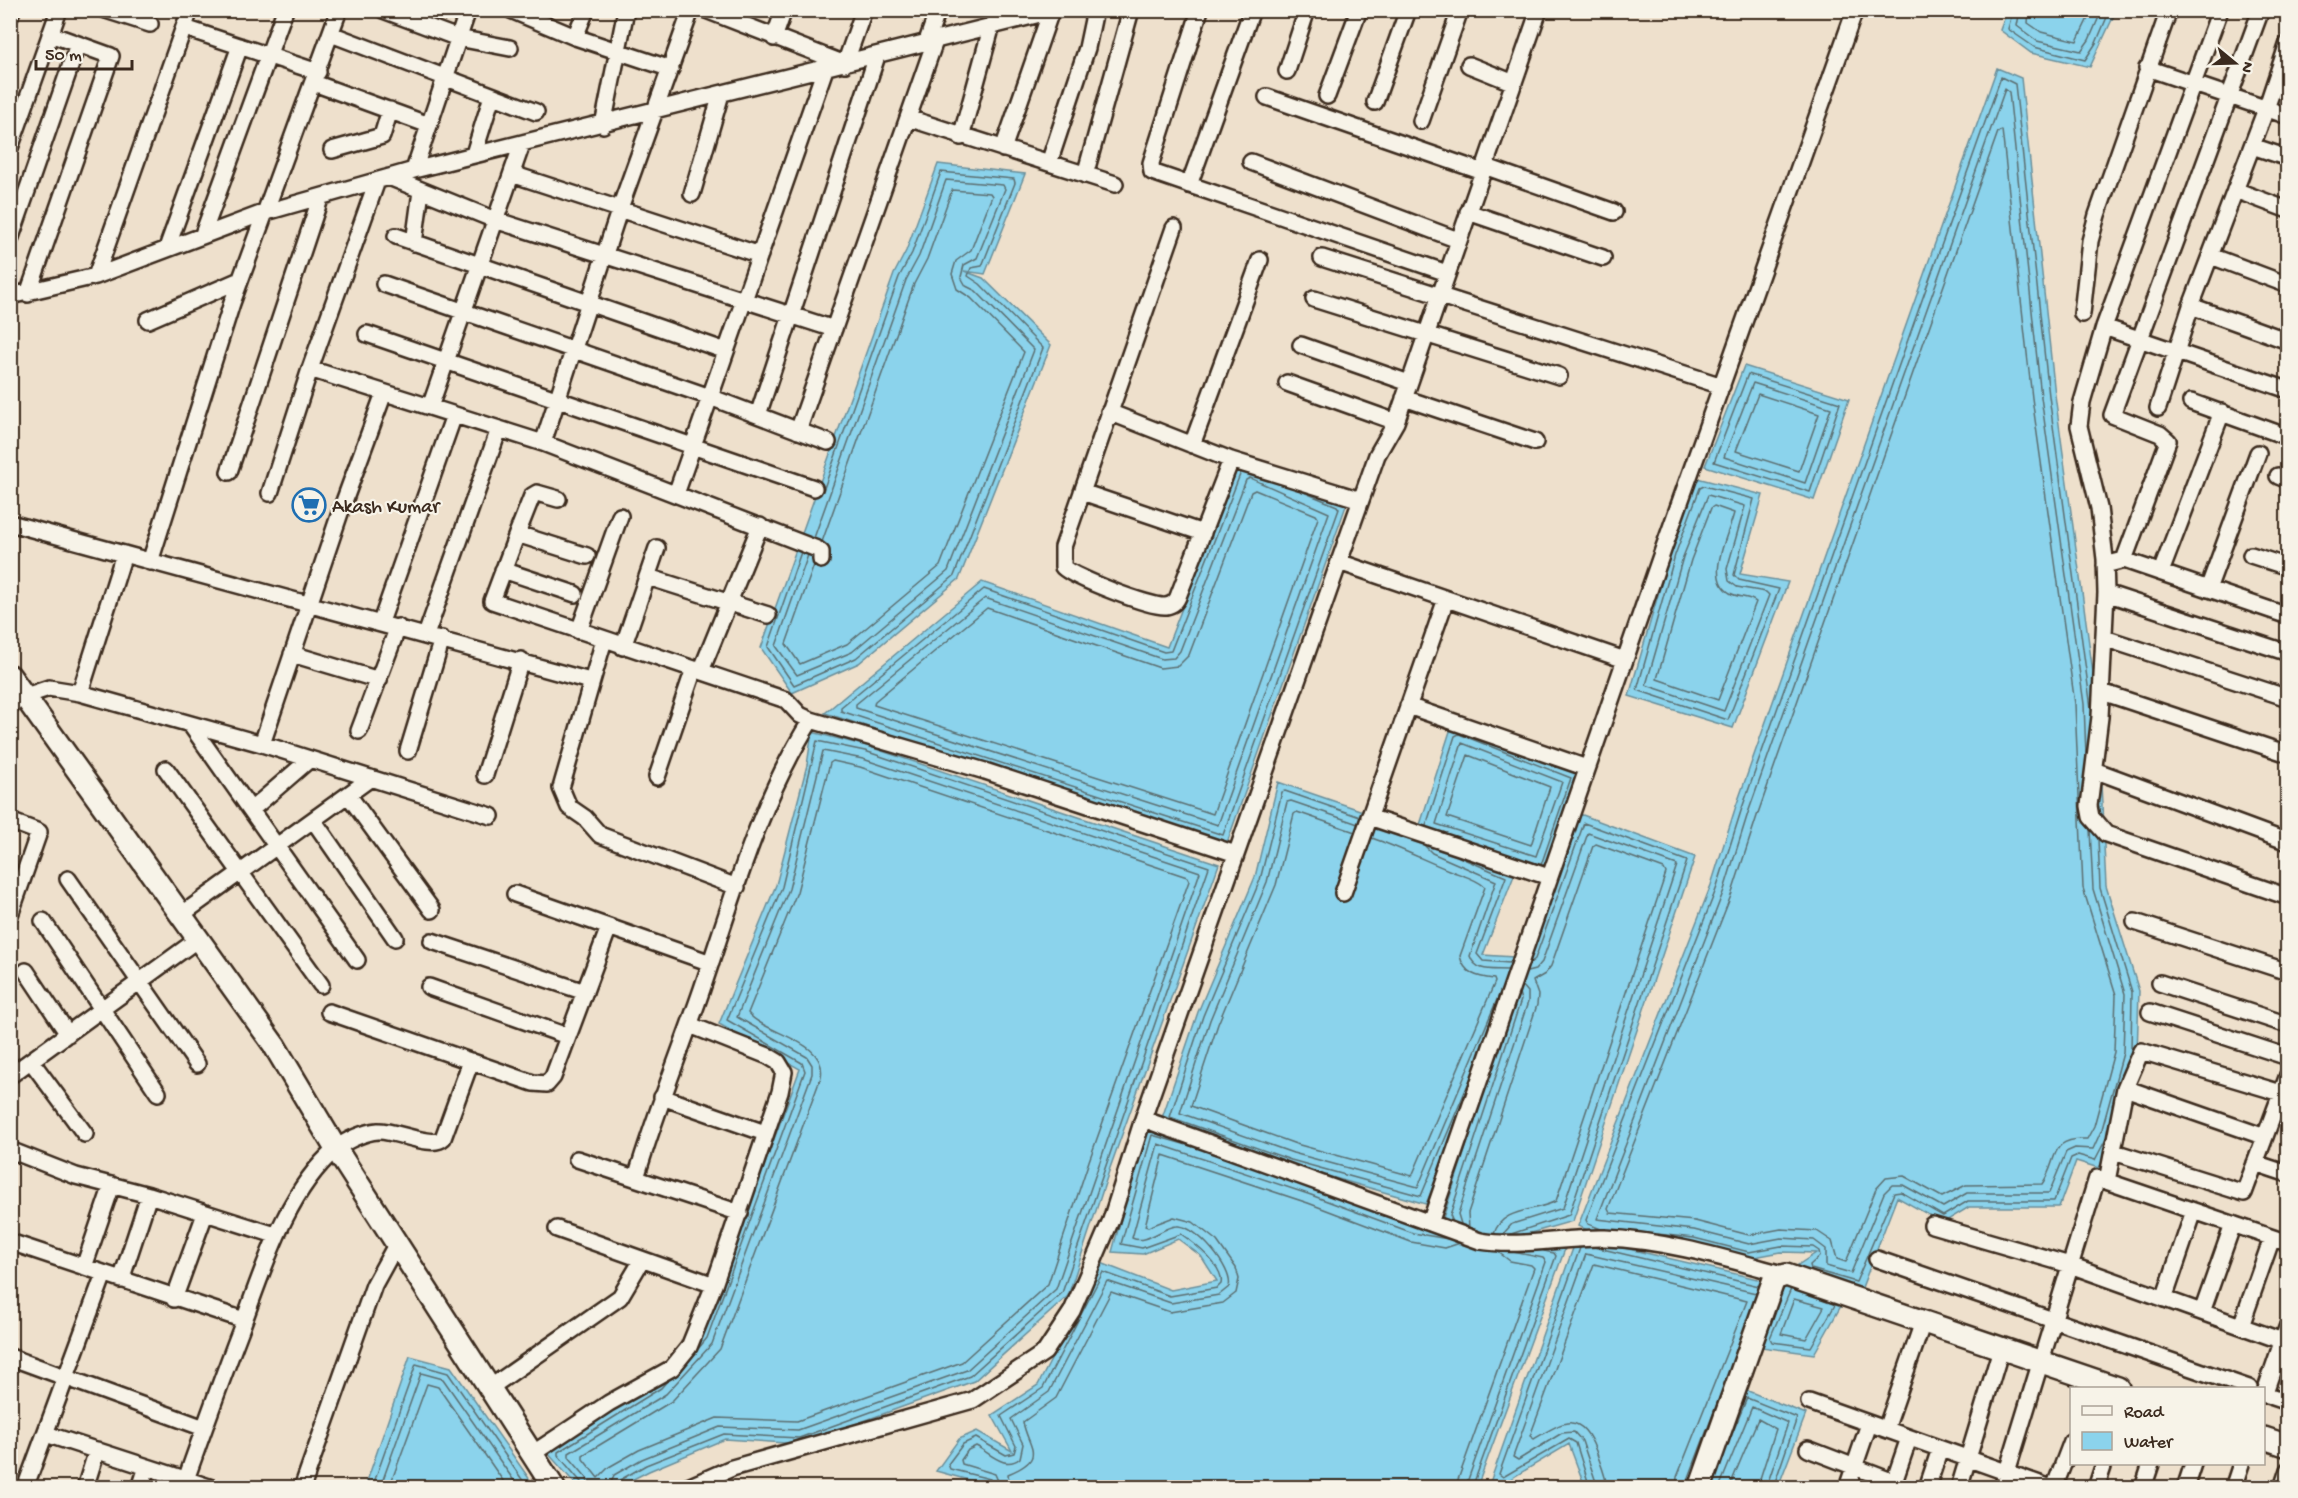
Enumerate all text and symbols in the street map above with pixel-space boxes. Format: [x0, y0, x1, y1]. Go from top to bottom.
scale bar [36, 33, 132, 71]
north arrow [2205, 33, 2265, 93]
text: 50 m [45, 46, 82, 67]
text: N [2235, 59, 2257, 75]
supermarket icon: Akash Kumar [291, 487, 327, 523]
place label: Akash Kumar [332, 497, 441, 520]
legend [2070, 1387, 2265, 1465]
text: Road [2124, 1403, 2165, 1424]
text: Water [2124, 1433, 2174, 1454]

